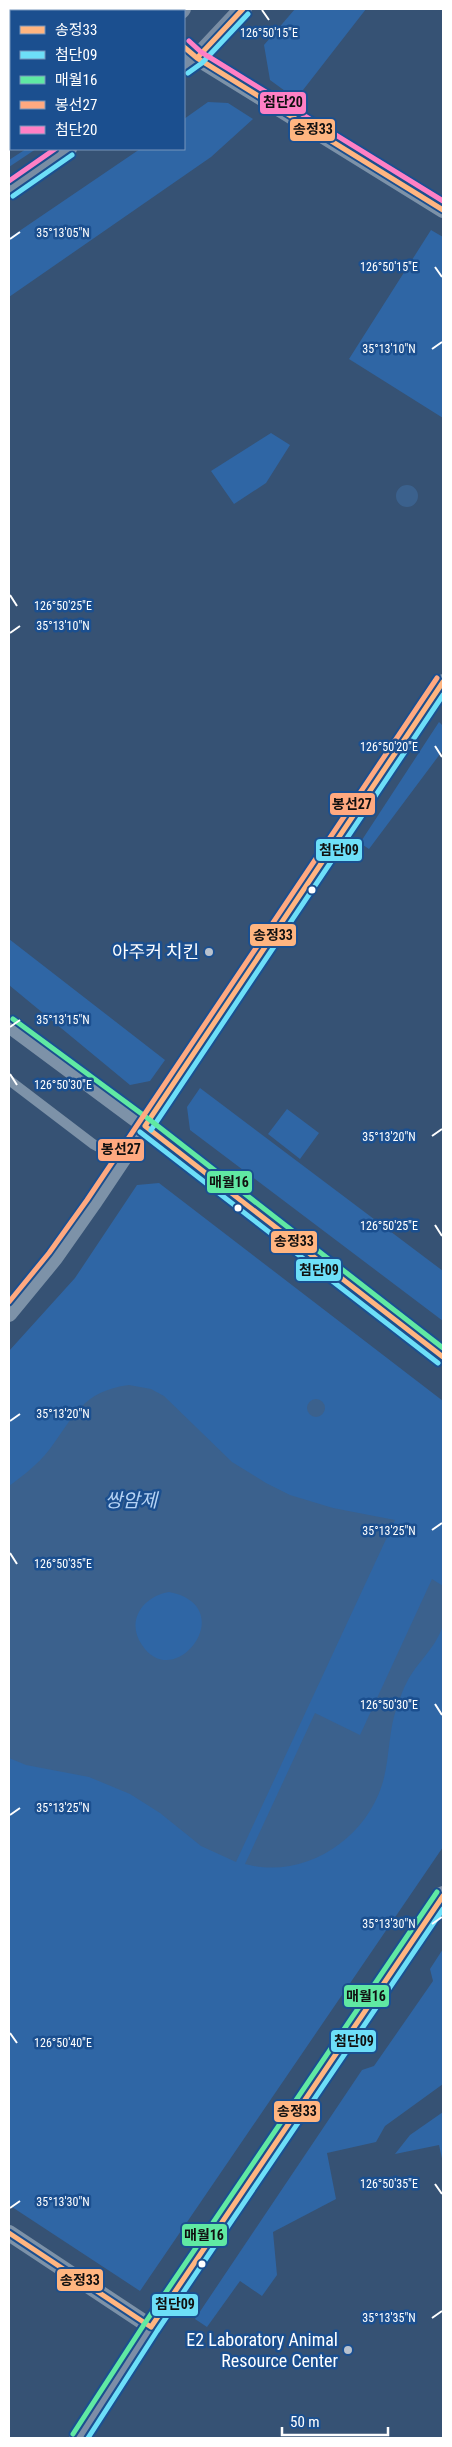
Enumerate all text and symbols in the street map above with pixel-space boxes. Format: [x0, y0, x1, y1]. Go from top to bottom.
legend [10, 10, 185, 150]
text: 송정33 [55, 21, 97, 39]
text: 126°50'15"E [240, 26, 298, 40]
text: 첨단09 [55, 46, 97, 64]
text: 매월16 [55, 71, 97, 89]
line badge: 첨단20 [259, 91, 307, 115]
text: 첨단20 [263, 94, 303, 110]
text: 봉선27 [55, 96, 97, 114]
line badge: 송정33 [289, 118, 336, 142]
text: 첨단20 [55, 121, 97, 139]
text: 송정33 [293, 121, 333, 137]
text: 35°13'05"N [36, 226, 90, 240]
text: 126°50'15"E [360, 260, 418, 274]
text: 35°13'10"N [362, 342, 416, 356]
text: 126°50'25"E [34, 599, 92, 613]
text: 35°13'10"N [36, 619, 90, 633]
text: 126°50'20"E [360, 740, 418, 754]
line badge: 봉선27 [329, 792, 376, 816]
text: 봉선27 [332, 796, 372, 812]
line badge: 첨단09 [315, 838, 363, 862]
text: 첨단09 [319, 842, 359, 858]
unlabelled marker [307, 885, 317, 895]
line badge: 송정33 [249, 923, 297, 947]
text: 송정33 [253, 927, 293, 943]
place label: 아주커 치킨 [112, 941, 199, 962]
marker: 아주커 치킨 [203, 946, 215, 958]
text: 35°13'15"N [36, 1013, 90, 1027]
text: 126°50'30"E [34, 1078, 92, 1092]
text: 35°13'20"N [362, 1130, 416, 1144]
line badge: 봉선27 [97, 1138, 145, 1162]
text: 봉선27 [101, 1141, 141, 1157]
line badge: 매월16 [206, 1170, 253, 1194]
text: 매월16 [209, 1174, 249, 1190]
unlabelled marker [233, 1203, 243, 1213]
text: 126°50'25"E [360, 1219, 418, 1233]
line badge: 송정33 [270, 1230, 318, 1254]
text: 송정33 [274, 1233, 314, 1249]
line badge: 첨단09 [295, 1258, 342, 1282]
text: 첨단09 [299, 1262, 339, 1278]
text: 35°13'20"N [36, 1407, 90, 1421]
water label: 쌍암제 [105, 1489, 160, 1512]
text: 35°13'25"N [362, 1524, 416, 1538]
text: 126°50'35"E [34, 1557, 92, 1571]
text: 126°50'30"E [360, 1698, 418, 1712]
text: 35°13'25"N [36, 1801, 90, 1815]
text: 35°13'30"N [362, 1917, 416, 1931]
line badge: 매월16 [343, 1984, 390, 2008]
text: 매월16 [346, 1988, 386, 2004]
line badge: 첨단09 [330, 2029, 377, 2053]
text: 첨단09 [334, 2033, 374, 2049]
text: 126°50'40"E [34, 2036, 92, 2050]
line badge: 송정33 [273, 2100, 321, 2123]
text: 송정33 [277, 2103, 317, 2119]
text: 126°50'35"E [360, 2177, 418, 2191]
text: 35°13'30"N [36, 2195, 90, 2209]
line badge: 매월16 [181, 2223, 228, 2247]
text: 매월16 [184, 2227, 224, 2243]
unlabelled marker [197, 2259, 207, 2269]
line badge: 송정33 [56, 2268, 104, 2292]
text: 송정33 [60, 2272, 100, 2288]
line badge: 첨단09 [151, 2293, 199, 2317]
text: 첨단09 [155, 2296, 195, 2312]
text: 35°13'35"N [362, 2311, 416, 2325]
place label: E2 Laboratory Animal Resource Center [186, 2329, 339, 2371]
marker: E2 Laboratory Animal Resource Center [342, 2344, 354, 2356]
scale bar [282, 2404, 388, 2436]
text: 50 m [290, 2413, 320, 2431]

